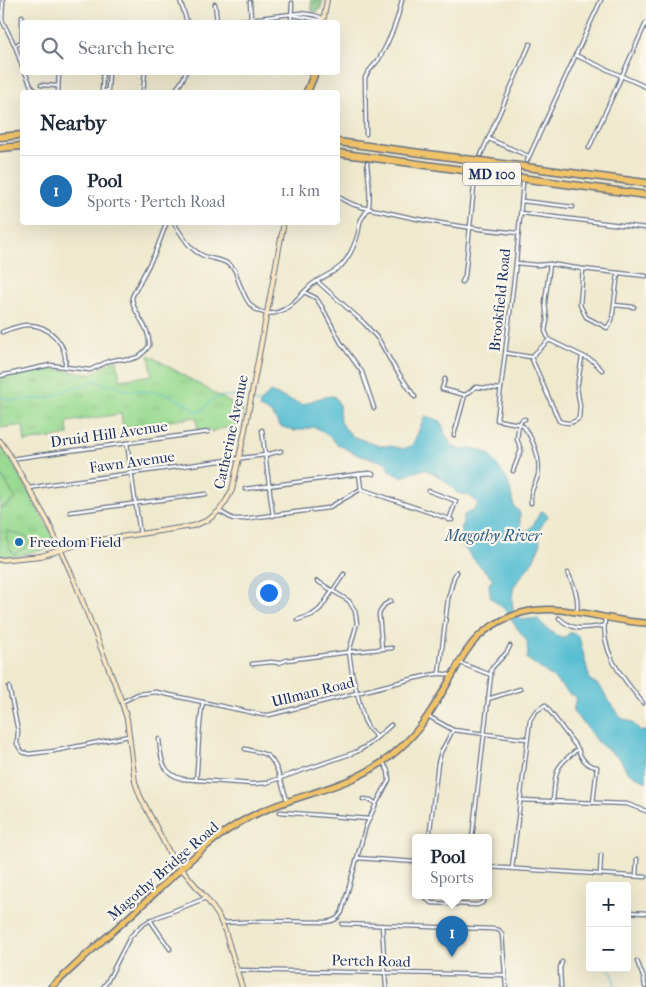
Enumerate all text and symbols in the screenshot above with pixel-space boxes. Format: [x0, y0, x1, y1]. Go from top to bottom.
search box [20, 20, 340, 75]
icon: search [38, 34, 66, 62]
text: Search here [78, 37, 174, 59]
text: Nearby [40, 111, 106, 135]
road number: MD 100 [463, 162, 521, 185]
text: Pool [87, 170, 122, 192]
text: 1 [53, 181, 59, 200]
text: 1.1 km [281, 181, 320, 200]
text: Sports · Pertch Road [87, 192, 225, 211]
street label: Brookfield Road [486, 247, 514, 352]
street label: Catherine Avenue [210, 373, 252, 491]
street label: Druid Hill Avenue [49, 417, 169, 451]
street label: Fawn Avenue [88, 447, 176, 477]
water label: Magothy River [444, 526, 543, 545]
place label: Freedom Field [29, 533, 122, 551]
marker: Freedom Field [13, 536, 25, 548]
your location [256, 580, 282, 606]
street label: Ullman Road [270, 673, 357, 711]
street label: Magothy Bridge Road [104, 817, 223, 924]
popup [412, 834, 492, 899]
text: Pool [430, 846, 466, 868]
text: Sports [430, 868, 474, 887]
map controls [586, 882, 631, 972]
button: + [586, 882, 631, 927]
pin: 1 [436, 916, 468, 957]
button: − [586, 927, 631, 972]
street label: Pertch Road [331, 951, 412, 971]

